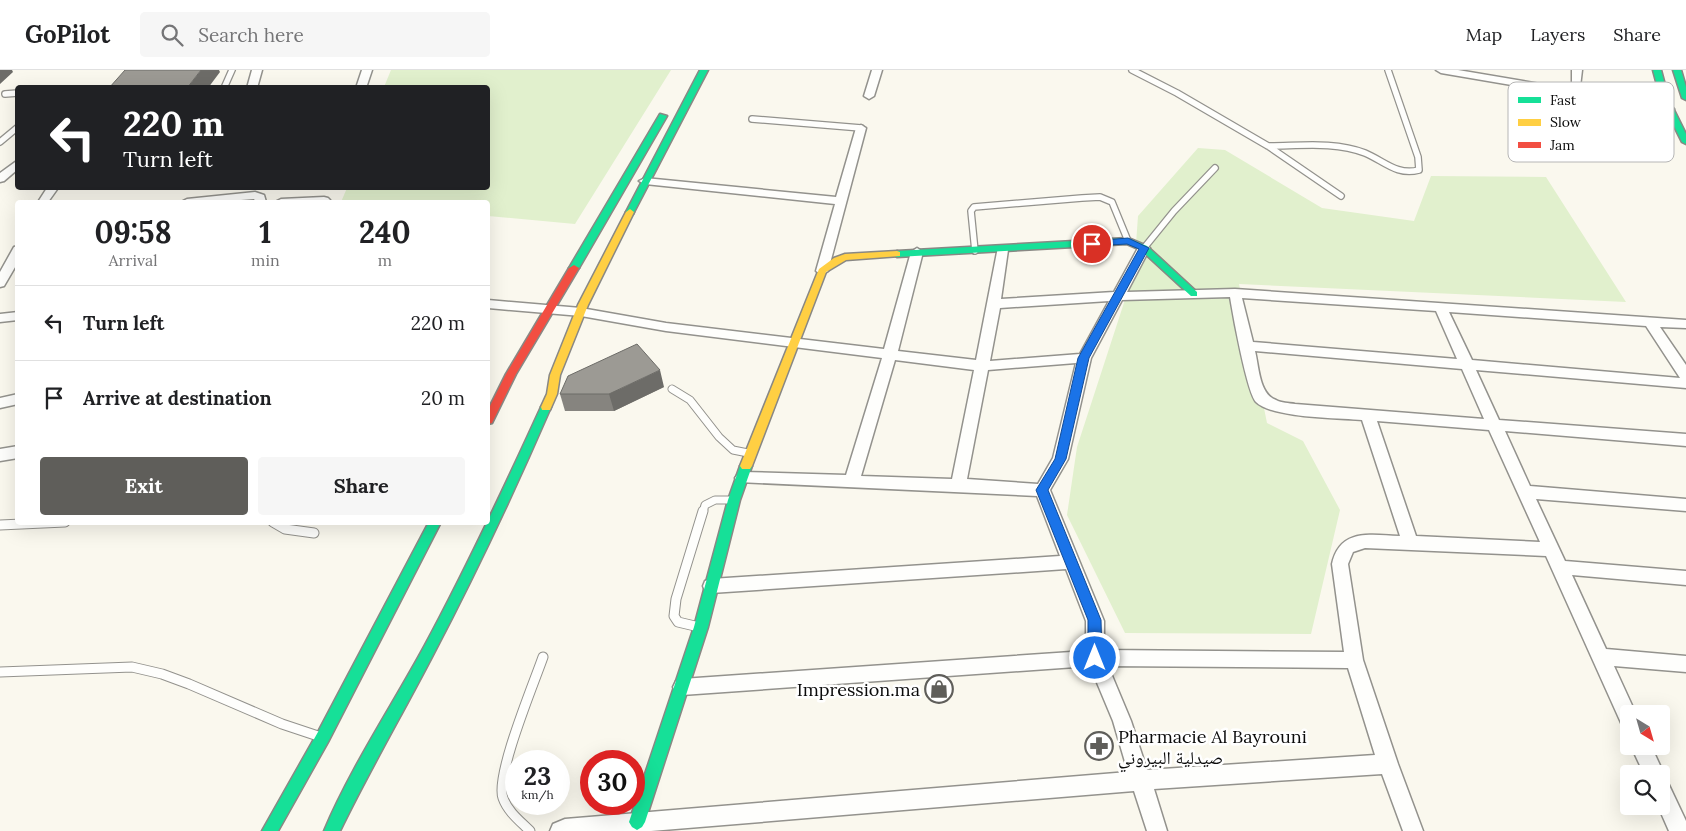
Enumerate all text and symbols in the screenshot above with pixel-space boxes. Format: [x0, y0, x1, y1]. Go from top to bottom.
search box [140, 12, 490, 57]
text: GoPilot [25, 19, 110, 50]
icon: search [158, 21, 186, 49]
text: Search here [198, 23, 304, 47]
text: Map [1466, 23, 1502, 46]
text: Layers [1530, 23, 1585, 46]
text: Share [1613, 23, 1661, 46]
legend [1508, 82, 1674, 162]
text: Fast [1550, 91, 1577, 109]
text: 220 m [123, 101, 224, 146]
icon: left [40, 105, 105, 170]
text: Slow [1550, 113, 1582, 131]
text: Jam [1549, 136, 1575, 154]
text: Turn left [123, 145, 213, 173]
text: 09:58 [94, 213, 172, 251]
text: 1 [259, 213, 271, 251]
text: 240 [359, 213, 411, 251]
pin [1071, 223, 1113, 265]
icon: arrive [1078, 230, 1106, 258]
text: Arrival [109, 250, 158, 270]
text: min [251, 250, 280, 270]
text: m [378, 250, 392, 270]
icon: left [40, 309, 68, 337]
text: Turn left [83, 311, 164, 335]
text: 220 m [411, 311, 465, 335]
icon: arrive [40, 384, 68, 412]
text: Arrive at destination [83, 386, 272, 410]
text: 20 m [421, 386, 465, 410]
button: Exit [40, 457, 248, 515]
button: Share [258, 457, 465, 515]
position arrow [1068, 631, 1120, 683]
shop icon: Impression.ma [924, 674, 954, 704]
place label: Impression.ma [797, 678, 920, 701]
north arrow [1620, 705, 1670, 755]
map controls [1620, 705, 1670, 815]
place label: Pharmacie Al Bayrouni صيدلية البيروني [1118, 725, 1307, 772]
pharmacy icon: Pharmacie Al Bayrouni صيدلية البيروني [1084, 731, 1114, 761]
speed limit sign: 30 [580, 750, 645, 815]
text: 23 [524, 760, 551, 792]
button: search [1620, 765, 1670, 815]
text: km/h [521, 787, 554, 802]

